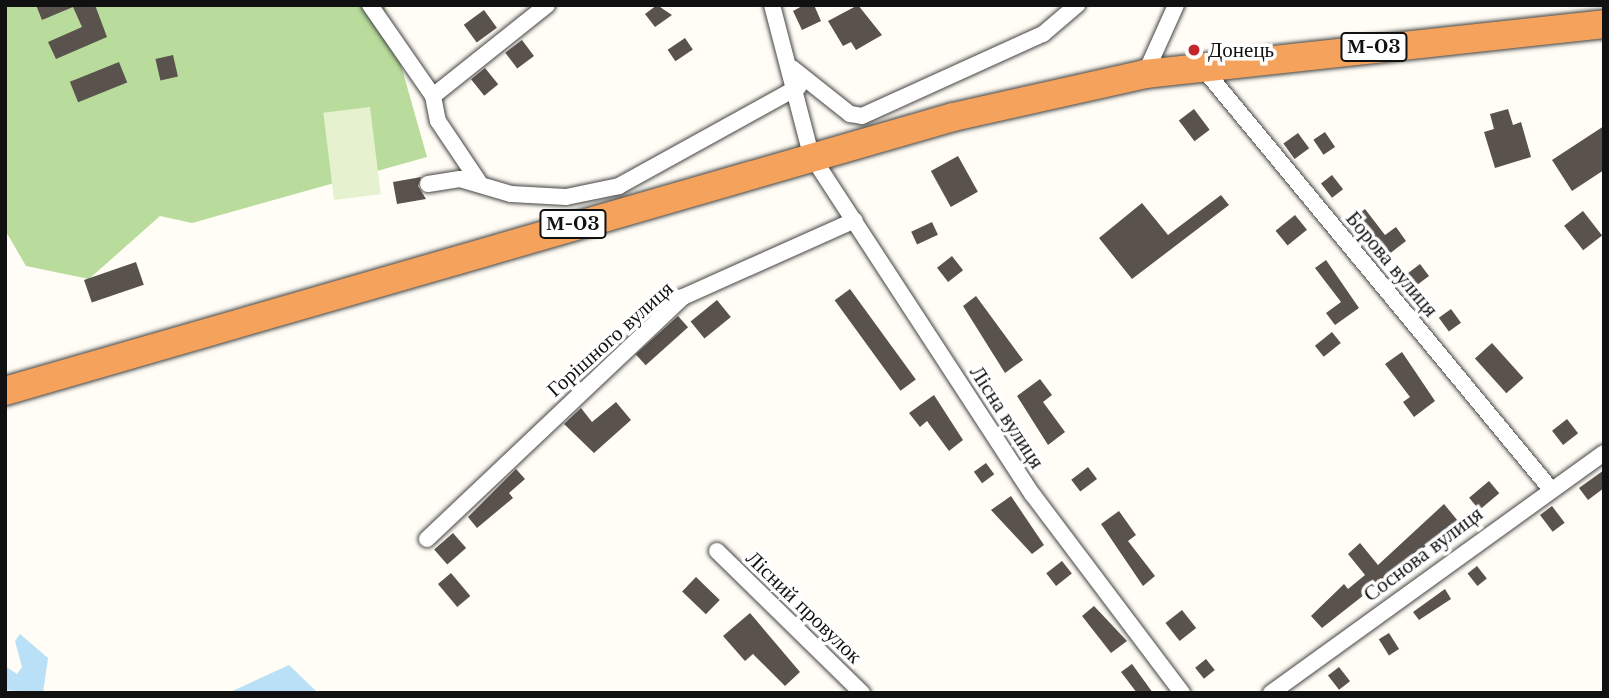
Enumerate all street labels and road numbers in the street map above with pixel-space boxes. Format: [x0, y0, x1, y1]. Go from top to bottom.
road number: М-03 [1339, 32, 1409, 62]
street label: Борова вулиця [1341, 206, 1443, 322]
road number: М-03 [538, 208, 608, 240]
street label: Горішного вулиця [542, 276, 678, 402]
street label: Лісна вулиця [964, 361, 1050, 473]
street label: Соснова вулиця [1359, 501, 1487, 607]
street label: Лісний провулок [741, 545, 867, 669]

